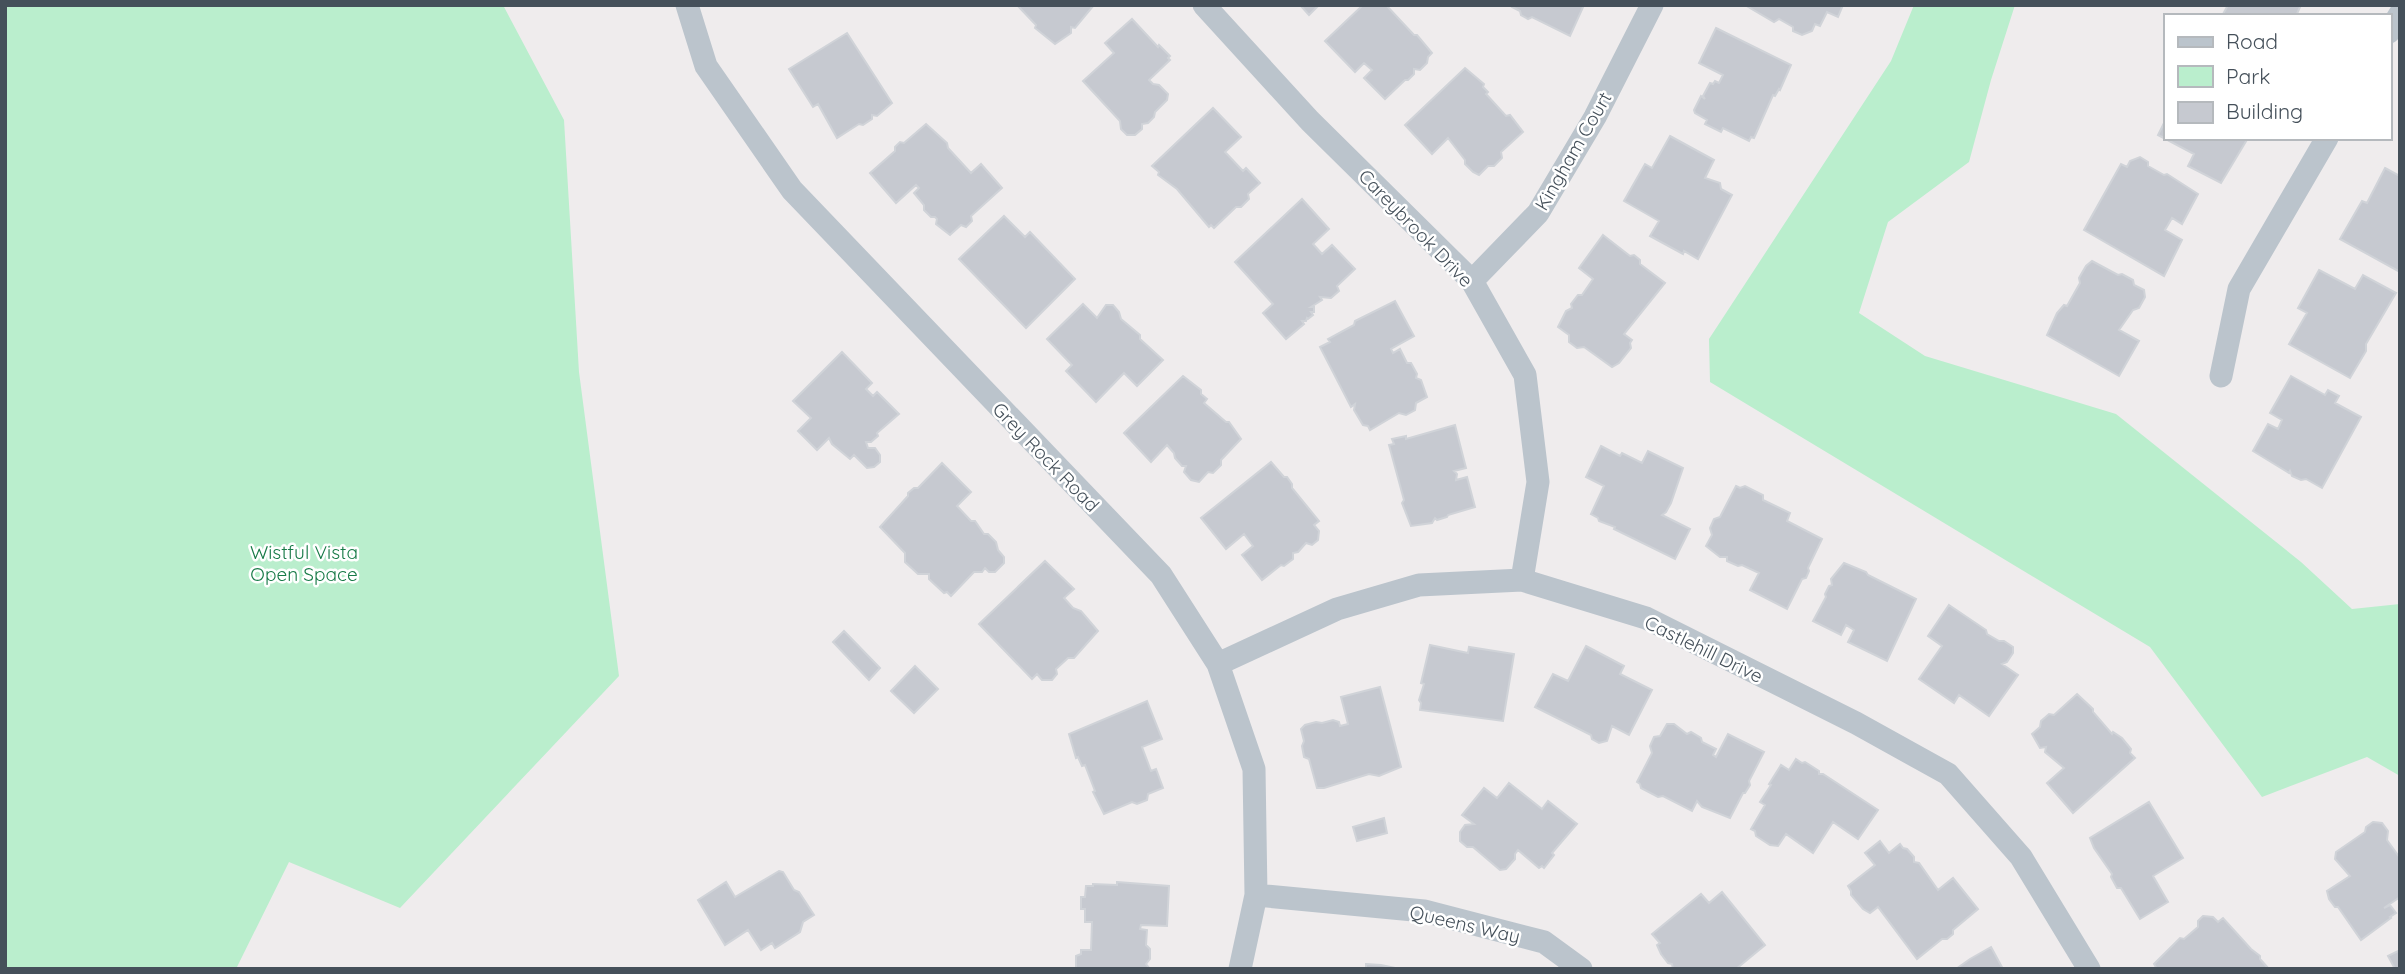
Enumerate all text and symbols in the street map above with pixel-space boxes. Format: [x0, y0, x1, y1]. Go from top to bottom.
legend [2164, 14, 2391, 140]
text: Road [2226, 28, 2278, 54]
text: Park [2226, 63, 2270, 89]
street label: Kingham Court [1529, 87, 1617, 215]
text: Building [2226, 98, 2303, 124]
street label: Careybrook Drive [1354, 164, 1478, 292]
street label: Grey Rock Road [988, 397, 1104, 517]
park label: Wistful Vista Open Space [250, 540, 358, 586]
street label: Castlehill Drive [1641, 610, 1767, 688]
street label: Queens Way [1407, 900, 1523, 948]

